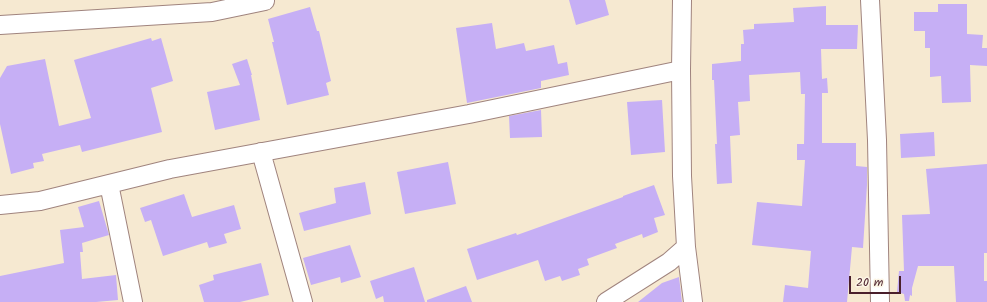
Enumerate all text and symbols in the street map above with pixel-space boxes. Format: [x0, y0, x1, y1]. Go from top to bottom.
scale bar [851, 268, 903, 294]
text: 20 m [856, 273, 883, 292]

